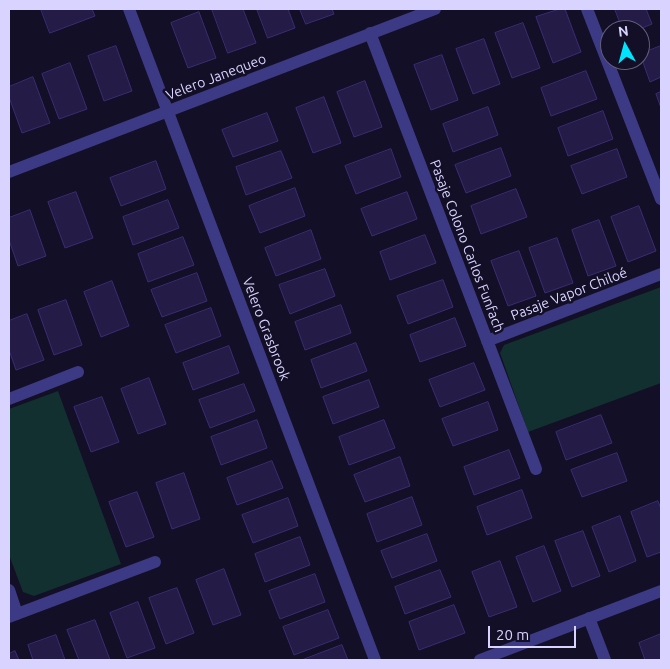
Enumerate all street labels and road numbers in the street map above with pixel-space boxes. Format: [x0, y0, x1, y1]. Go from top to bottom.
street label: Velero Janequeo [163, 50, 269, 104]
street label: Pasaje Colono Carlos Funfach [426, 157, 508, 335]
street label: Pasaje Vapor Chiloé [508, 264, 630, 324]
street label: Velero Grasbrook [239, 275, 293, 383]

